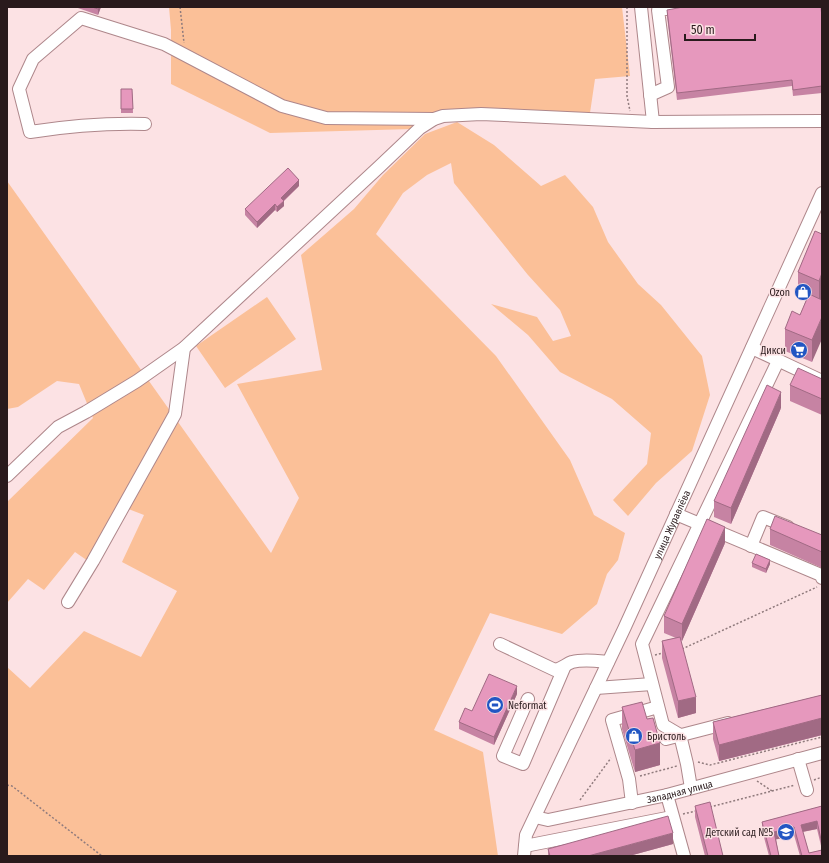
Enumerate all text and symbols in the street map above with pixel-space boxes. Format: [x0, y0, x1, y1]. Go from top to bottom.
scale bar [685, 16, 755, 42]
text: 50 m [691, 23, 715, 37]
shop icon: Ozon [793, 282, 813, 302]
place label: Ozon [769, 287, 790, 299]
supermarket icon: Дикси [789, 340, 809, 360]
place label: Дикси [760, 345, 786, 357]
street label: улица Журавлёва [652, 489, 693, 561]
sports icon: Neformat [485, 695, 505, 715]
place label: Neformat [508, 700, 547, 712]
shop icon: Бристоль [624, 726, 644, 746]
place label: Бристоль [647, 731, 686, 743]
street label: Западная улица [646, 778, 714, 806]
school or university icon: Детский сад №5 [776, 822, 796, 842]
place label: Детский сад №5 [705, 827, 773, 839]

